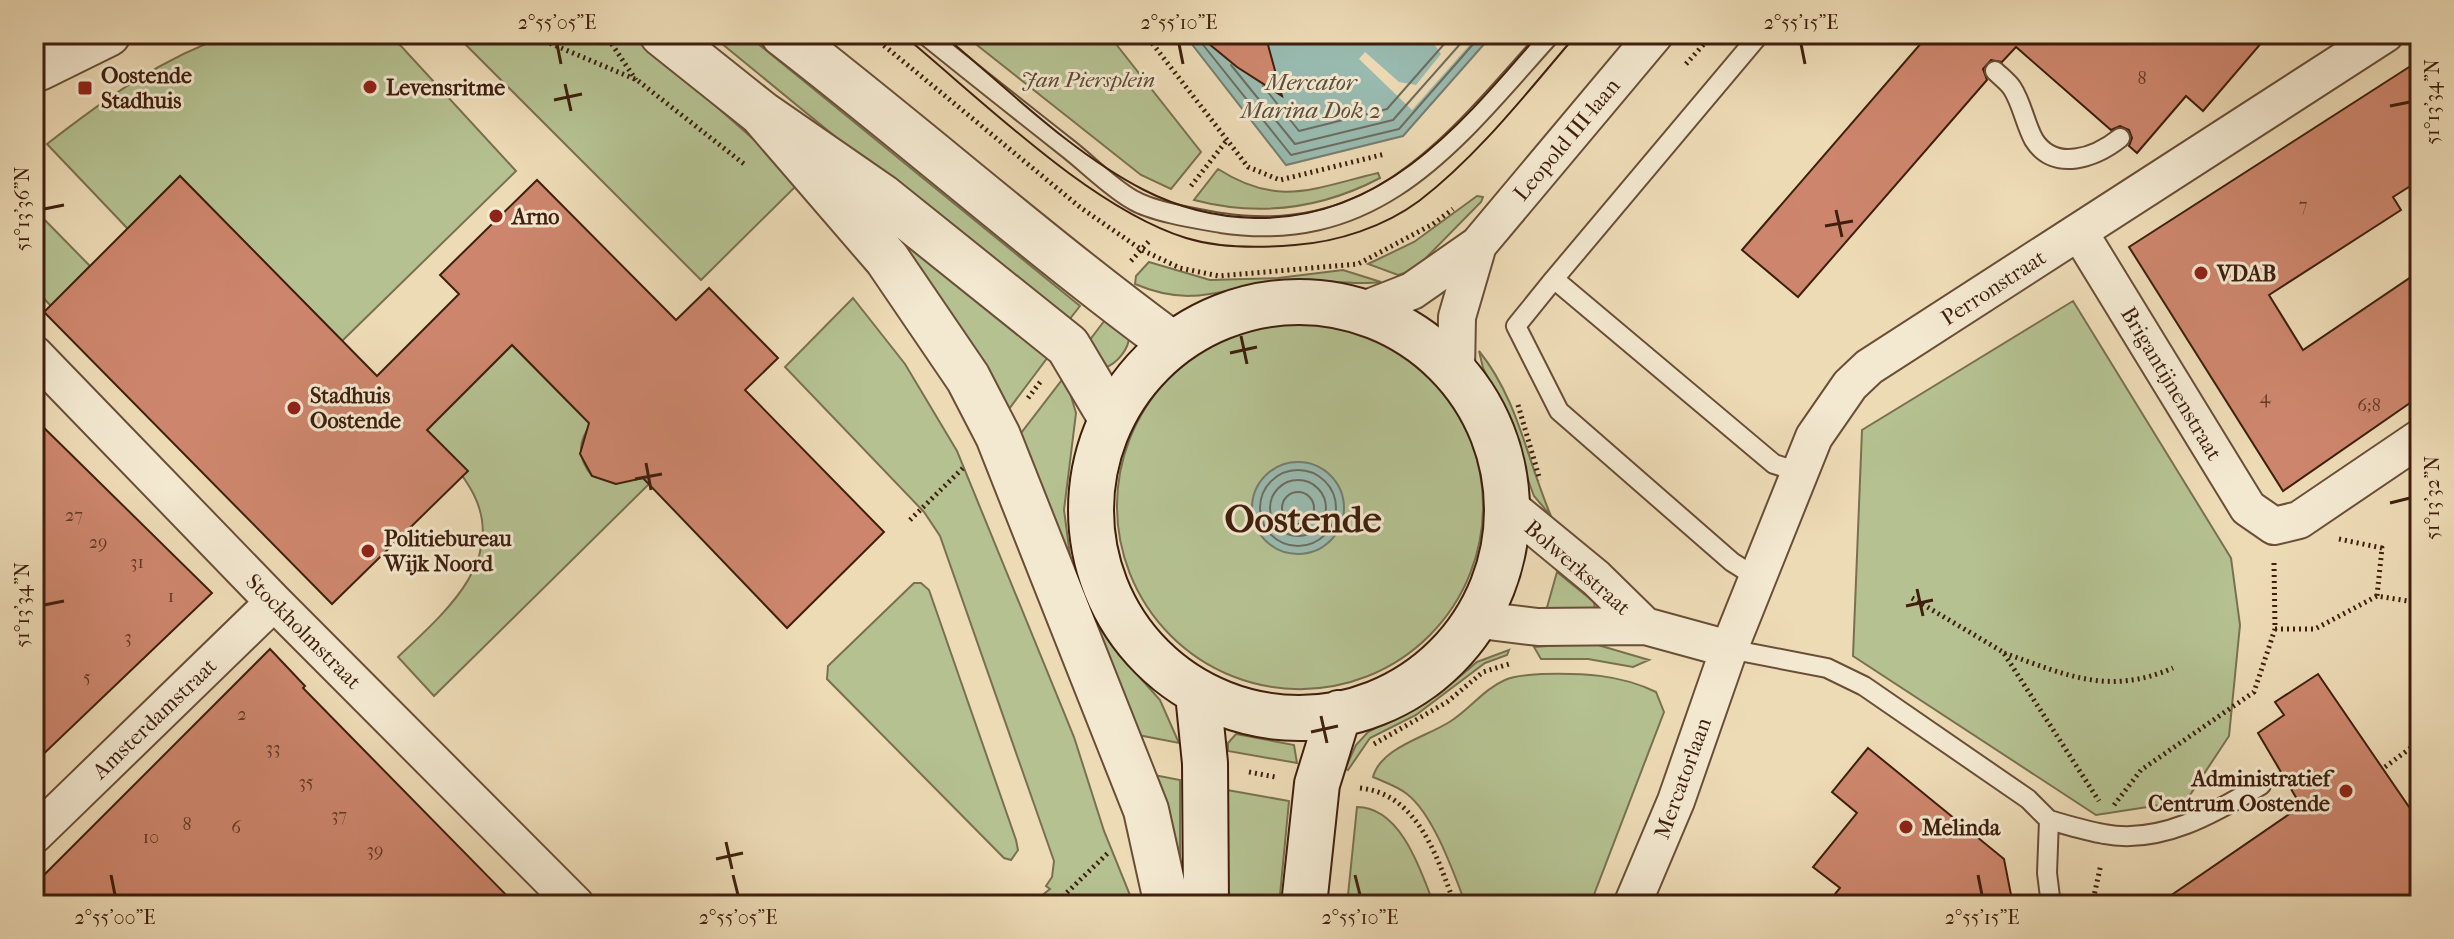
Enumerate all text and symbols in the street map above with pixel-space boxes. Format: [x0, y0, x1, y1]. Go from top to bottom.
text: 2°55'05"E [518, 11, 596, 34]
text: 2°55'10"E [1140, 11, 1218, 34]
text: 2°55'15"E [1764, 11, 1838, 34]
text: 51°13'34"N [2421, 59, 2444, 145]
place label: Oostende Stadhuis [101, 63, 192, 114]
park label: Jan Piersplein [1021, 67, 1155, 93]
water label: Mercator Marina Dok 2 [1239, 68, 1381, 124]
house number: 8 [2137, 68, 2147, 89]
street label: Leopold III-laan [1508, 73, 1626, 206]
place label: Levensritme [386, 75, 505, 101]
marker: Levensritme [361, 78, 379, 96]
marker: Oostende Stadhuis [76, 79, 94, 97]
text: 51°13'36"N [11, 167, 34, 251]
house number: 7 [2299, 195, 2308, 216]
place label: Arno [510, 204, 559, 230]
marker: Arno [487, 207, 505, 225]
street label: Perronstraat [1936, 244, 2051, 331]
place label: VDAB [2216, 261, 2276, 287]
marker: VDAB [2192, 264, 2210, 282]
street label: Brigantijnenstraat [2115, 302, 2227, 465]
place label: Stadhuis Oostende [310, 383, 401, 434]
house number: 4 [2260, 387, 2271, 408]
house number: 6;8 [2357, 395, 2381, 416]
marker: Stadhuis Oostende [285, 399, 303, 417]
text: 51°13'32"N [2421, 456, 2444, 540]
district label: Oostende [1224, 497, 1382, 542]
house number: 27 [65, 505, 83, 526]
street label: Bolwerkstraat [1519, 515, 1636, 621]
place label: Politiebureau Wijk Noord [383, 526, 512, 577]
house number: 29 [89, 532, 107, 553]
marker: Politiebureau Wijk Noord [359, 542, 377, 560]
house number: 31 [130, 552, 144, 573]
text: 51°13'34"N [11, 562, 34, 648]
street label: Stockholmstraat [240, 569, 366, 695]
house number: 1 [168, 586, 174, 607]
house number: 3 [124, 627, 132, 648]
street label: Amsterdamstraat [87, 653, 222, 785]
house number: 5 [83, 667, 91, 688]
house number: 2 [237, 704, 247, 725]
street label: Mercatorlaan [1649, 714, 1717, 843]
house number: 33 [266, 738, 280, 759]
place label: Administratief Centrum Oostende [2148, 766, 2335, 817]
house number: 35 [298, 772, 314, 793]
marker: Administratief Centrum Oostende [2337, 782, 2355, 800]
house number: 37 [331, 805, 347, 826]
house number: 8 [182, 814, 192, 835]
place label: Melinda [1921, 815, 2001, 841]
house number: 6 [231, 817, 241, 838]
marker: Melinda [1897, 818, 1915, 836]
house number: 10 [143, 827, 159, 848]
house number: 39 [367, 840, 383, 861]
text: 2°55'00"E [74, 906, 156, 929]
text: 2°55'05"E [699, 906, 777, 929]
text: 2°55'10"E [1321, 906, 1399, 929]
text: 2°55'15"E [1945, 906, 2019, 929]

